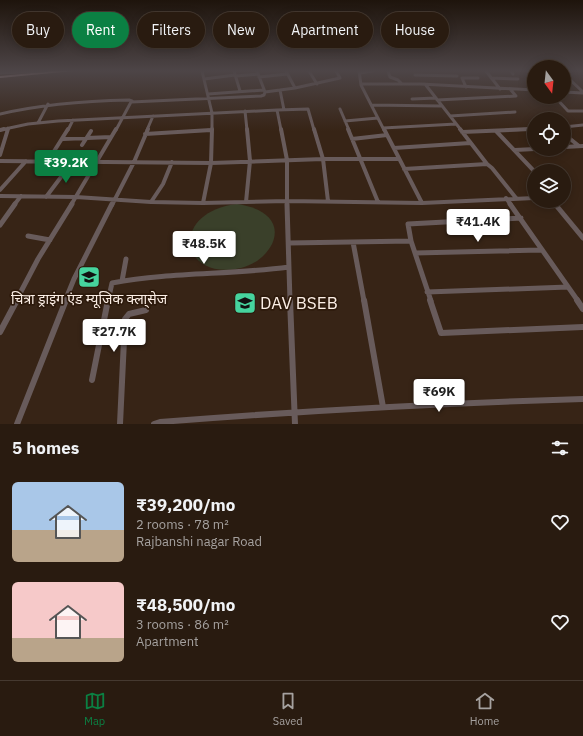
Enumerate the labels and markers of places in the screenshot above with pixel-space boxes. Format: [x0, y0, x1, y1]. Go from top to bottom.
pin: ₹39.2K [33, 150, 99, 184]
pin: ₹41.4K [445, 209, 511, 243]
pin: ₹48.5K [171, 231, 237, 265]
school or university icon: चित्रा ड्राइंग एंड म्यूजिक क्ला्सेज [76, 264, 102, 290]
place label: चित्रा ड्राइंग एंड म्यूजिक क्ला्सेज [11, 290, 168, 309]
school or university icon: DAV BSEB [232, 290, 258, 316]
place label: DAV BSEB [260, 292, 338, 314]
pin: ₹27.7K [81, 319, 147, 353]
pin: ₹69K [415, 379, 463, 413]

